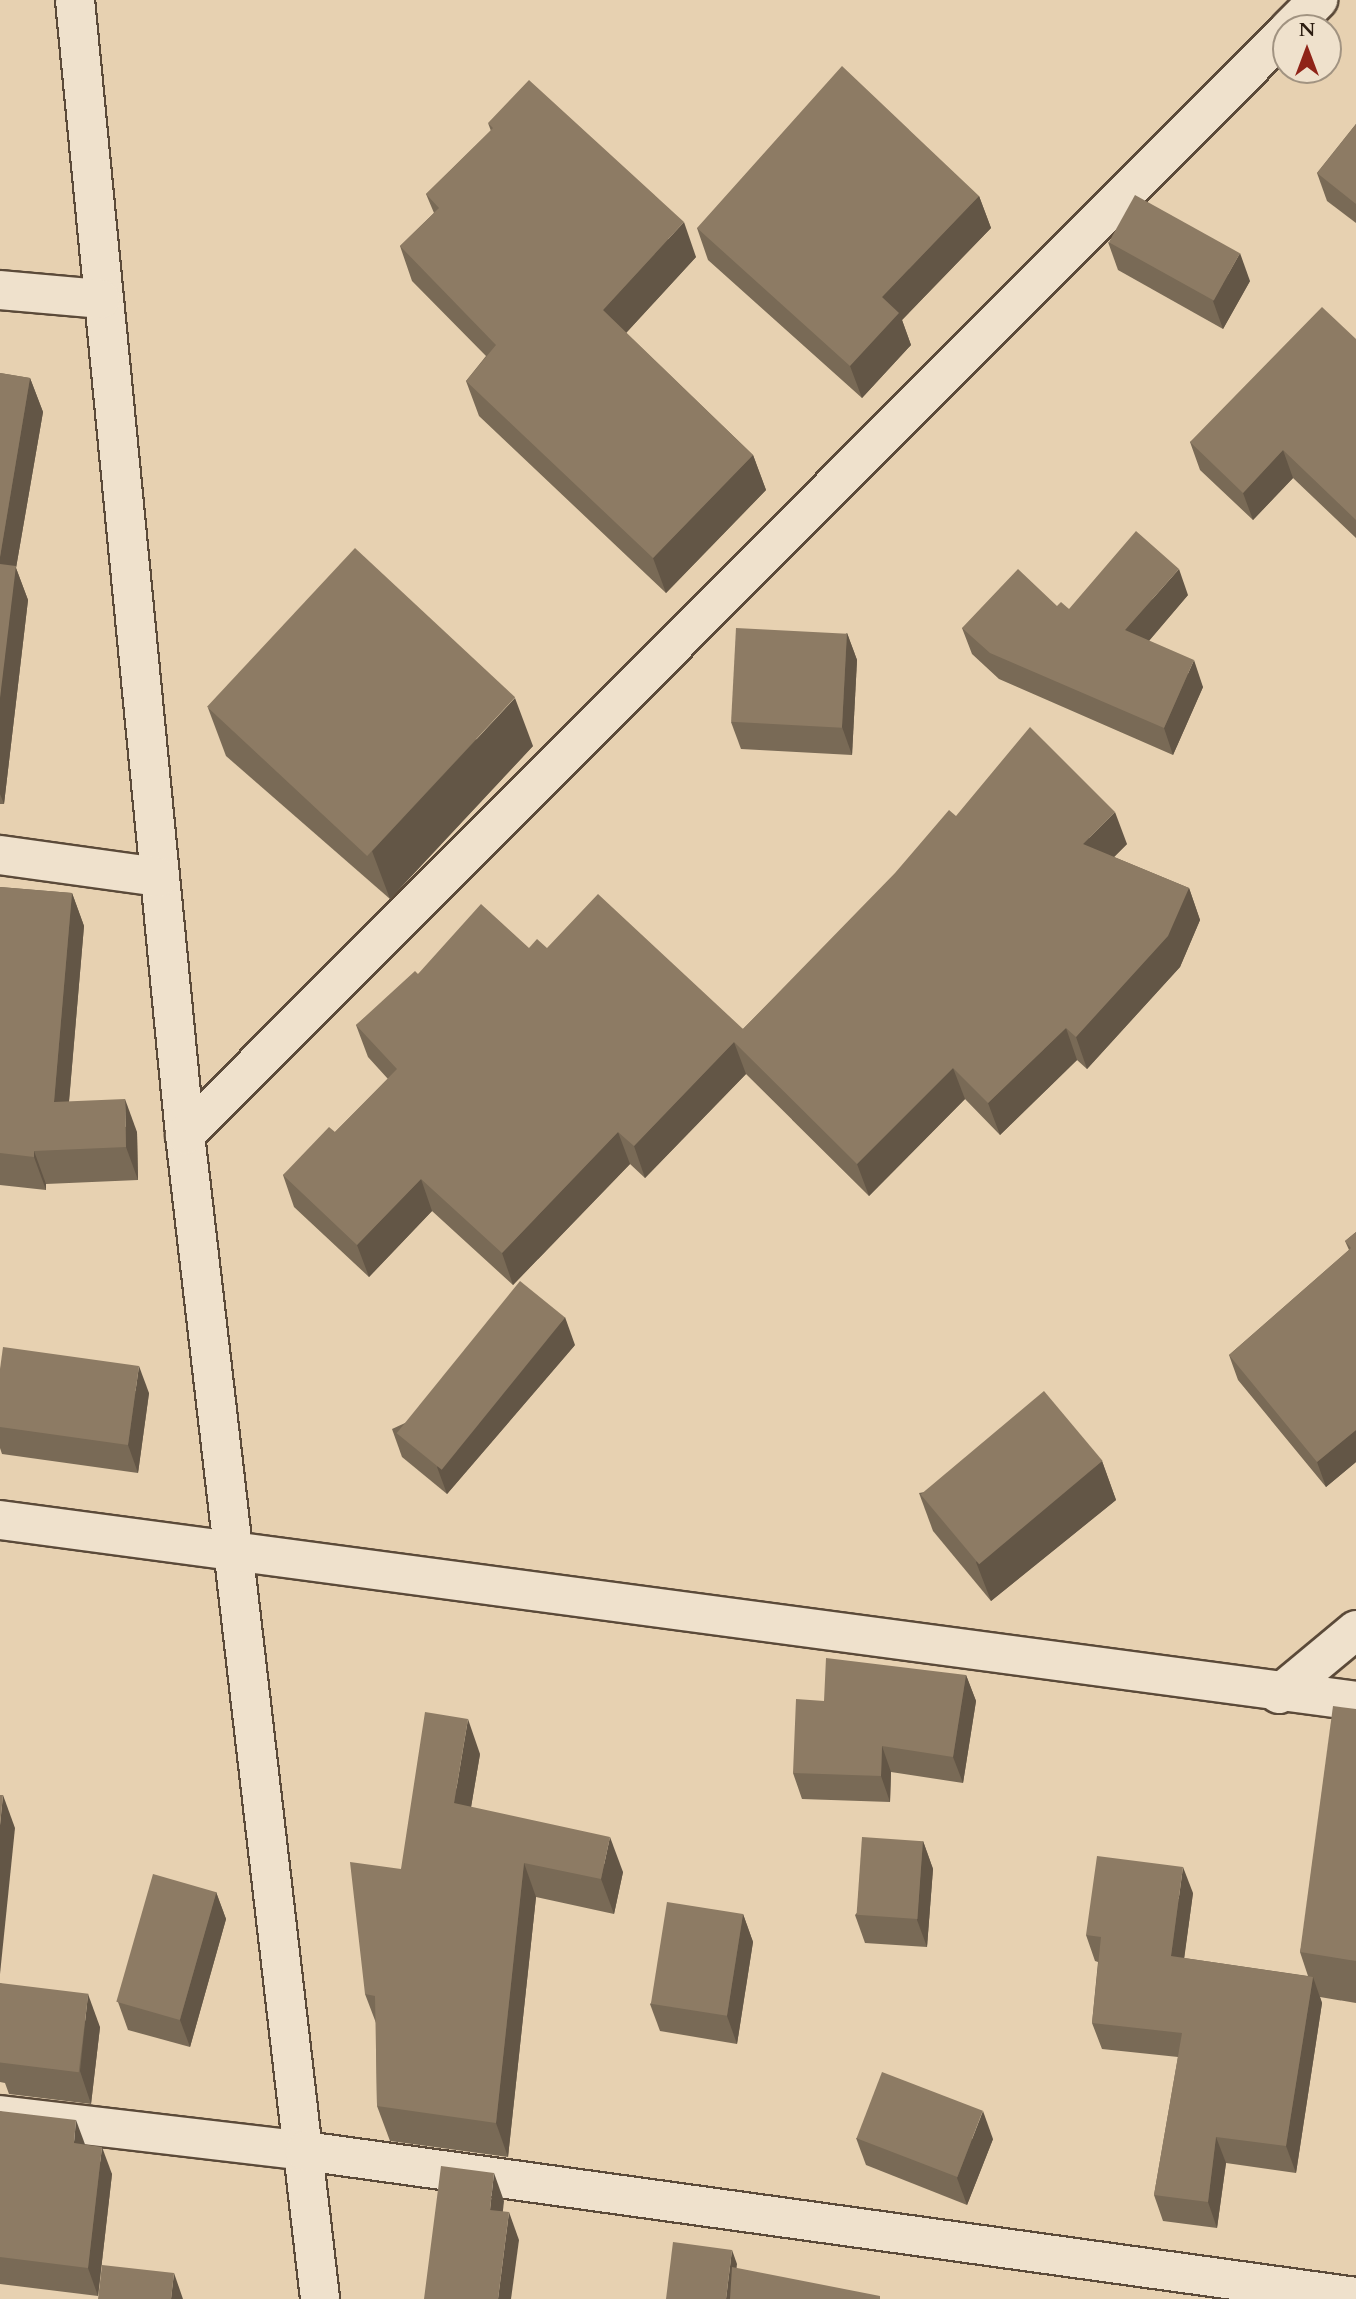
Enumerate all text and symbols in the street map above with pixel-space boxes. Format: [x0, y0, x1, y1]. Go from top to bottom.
north arrow [1272, 14, 1342, 84]
text: N [1299, 17, 1315, 43]

